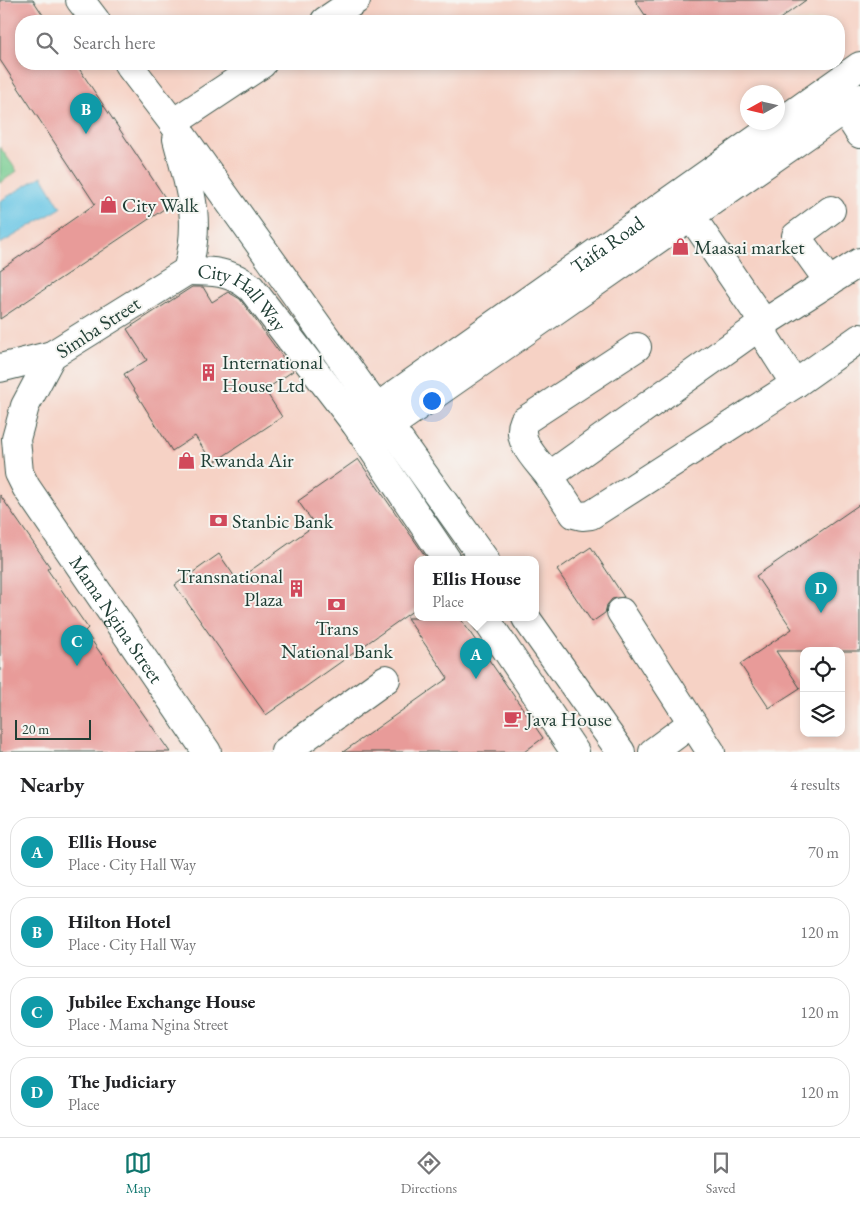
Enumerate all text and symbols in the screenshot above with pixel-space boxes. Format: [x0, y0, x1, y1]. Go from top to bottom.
search box [15, 15, 845, 70]
icon: search [33, 29, 61, 57]
text: Search here [73, 30, 155, 55]
north arrow [740, 85, 785, 130]
pin: B [70, 93, 102, 134]
place label: City Walk [122, 192, 199, 218]
shop icon: City Walk [98, 195, 118, 215]
street label: Taifa Road [566, 209, 650, 279]
place label: Maasai market [694, 234, 805, 260]
shop icon: Maasai market [670, 237, 690, 257]
street label: City Hall Way [197, 258, 293, 337]
street label: Simba Street [51, 290, 146, 364]
place label: International House Ltd [222, 349, 323, 398]
building icon: International House Ltd [198, 363, 218, 383]
your location [419, 388, 445, 414]
place label: Rwanda Air [200, 447, 294, 473]
shop icon: Rwanda Air [176, 450, 196, 470]
place label: Stanbic Bank [232, 508, 334, 534]
bank icon: Stanbic Bank [208, 511, 228, 531]
street label: Mama Ngina Street [64, 550, 170, 689]
popup [414, 556, 539, 621]
place label: Transnational Plaza [177, 563, 283, 612]
text: Ellis House [432, 566, 521, 591]
pin: D [805, 572, 837, 613]
building icon: Transnational Plaza [287, 578, 307, 598]
text: Place [432, 591, 464, 612]
bank icon: Trans National Bank [327, 594, 347, 614]
place label: Trans National Bank [281, 615, 394, 664]
pin: C [61, 625, 93, 666]
pin: A [460, 638, 492, 679]
map controls [800, 647, 845, 737]
button: locate [800, 647, 845, 692]
button: layers [800, 692, 845, 737]
place label: Java House [524, 706, 612, 732]
cafe icon: Java House [502, 709, 522, 729]
scale bar [15, 717, 91, 740]
text: 20 m [22, 720, 49, 738]
text: Nearby [20, 771, 84, 798]
text: 4 results [790, 774, 840, 795]
text: Ellis House [68, 829, 157, 854]
text: A [31, 842, 43, 863]
text: 70 m [808, 842, 839, 863]
text: Place · City Hall Way [68, 854, 196, 875]
text: Hilton Hotel [68, 909, 171, 934]
text: B [32, 922, 42, 943]
text: 120 m [800, 922, 839, 943]
text: Place · City Hall Way [68, 934, 196, 955]
text: Jubilee Exchange House [68, 989, 256, 1014]
text: C [31, 1002, 43, 1023]
text: 120 m [800, 1002, 839, 1023]
text: Place · Mama Ngina Street [68, 1014, 228, 1035]
text: The Judiciary [68, 1069, 176, 1094]
text: D [31, 1082, 43, 1103]
text: 120 m [800, 1082, 839, 1103]
text: Place [68, 1094, 100, 1115]
tab: Map [124, 1149, 152, 1197]
tab: Directions [401, 1149, 457, 1197]
tab: Saved [706, 1149, 736, 1197]

